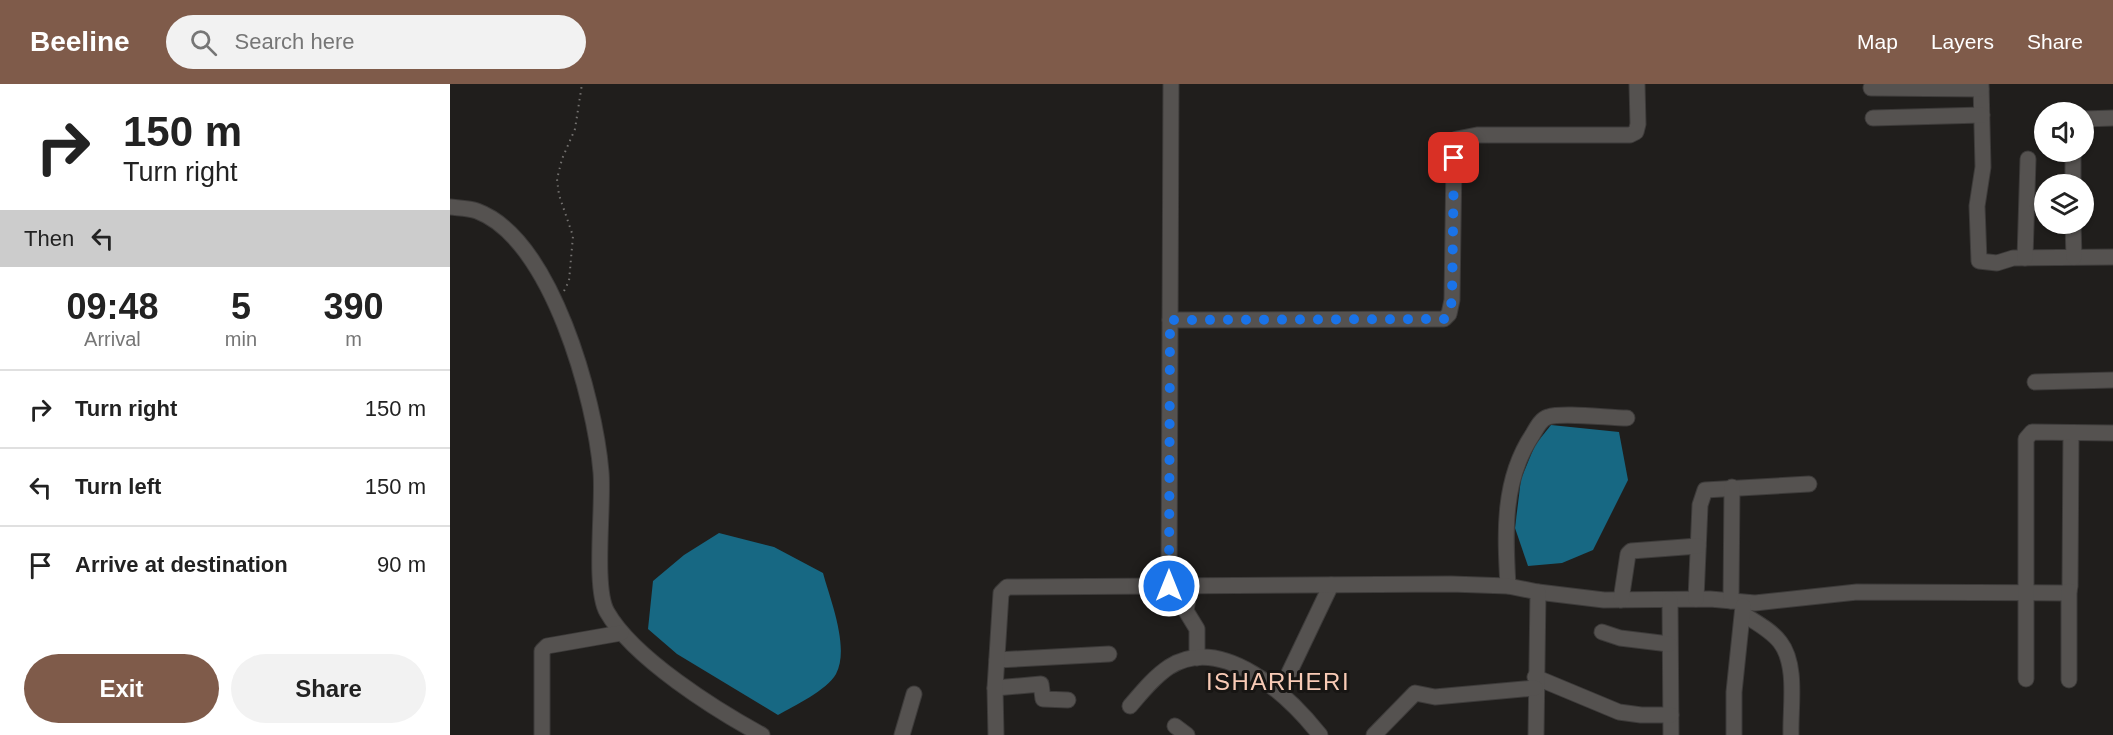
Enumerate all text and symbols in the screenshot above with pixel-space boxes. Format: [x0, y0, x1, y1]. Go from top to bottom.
search box [166, 15, 586, 69]
text: Beeline [30, 26, 130, 57]
icon: search [187, 26, 220, 59]
text: Search here [235, 29, 354, 54]
text: Map [1857, 30, 1898, 53]
text: Layers [1931, 30, 1994, 53]
text: Share [2027, 30, 2083, 53]
map controls [2034, 102, 2094, 234]
button: sound [2034, 102, 2094, 162]
icon: right [24, 108, 102, 186]
text: 150 m [123, 108, 242, 155]
pin [1428, 132, 1479, 183]
icon: arrive [1437, 141, 1470, 174]
text: Turn right [123, 157, 238, 187]
button: layers [2034, 174, 2094, 234]
icon: left [86, 222, 119, 255]
text: Then [24, 226, 74, 251]
text: 09:48 [66, 286, 158, 327]
text: 5 [231, 286, 251, 327]
text: 390 [323, 286, 384, 327]
text: Arrival [84, 328, 141, 350]
text: min [225, 328, 257, 350]
text: m [345, 328, 362, 350]
icon: right [24, 393, 57, 426]
text: Turn right [75, 396, 177, 421]
text: 150 m [365, 396, 426, 421]
icon: left [24, 471, 57, 504]
text: Turn left [75, 474, 161, 499]
text: 150 m [365, 474, 426, 499]
icon: arrive [24, 549, 57, 582]
text: Arrive at destination [75, 552, 288, 577]
text: 90 m [377, 552, 426, 577]
position arrow [1137, 554, 1201, 618]
button: Exit [24, 654, 219, 723]
button: Share [231, 654, 426, 723]
district label: ISHARHERI [1206, 668, 1350, 695]

